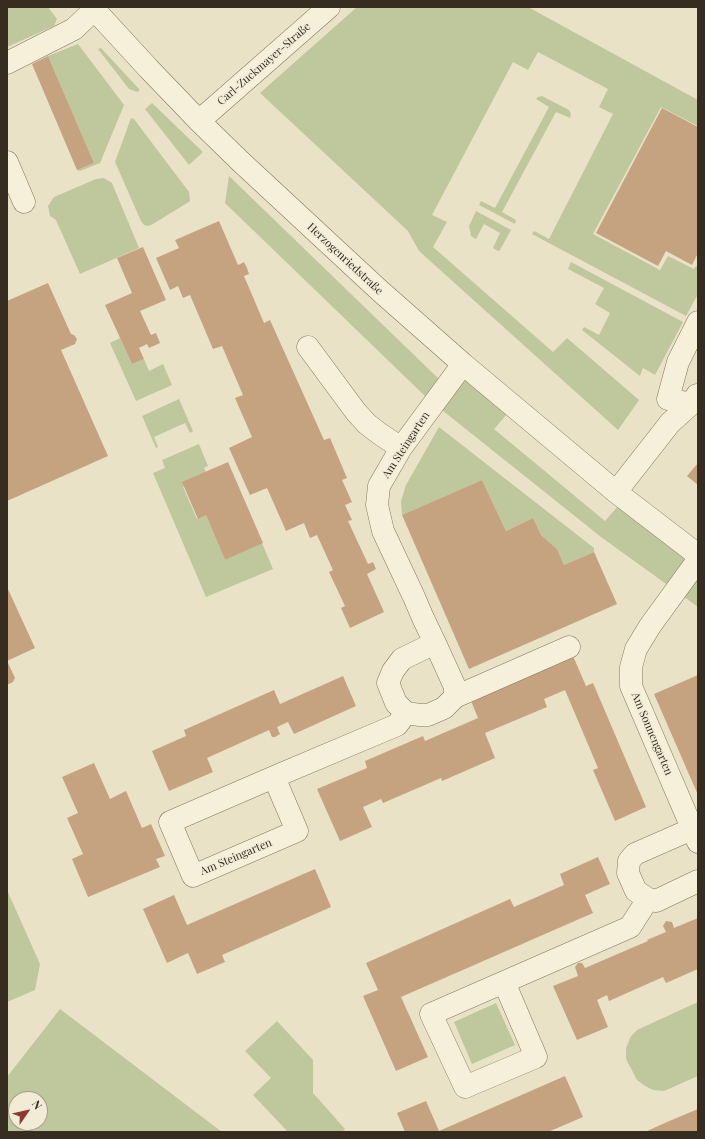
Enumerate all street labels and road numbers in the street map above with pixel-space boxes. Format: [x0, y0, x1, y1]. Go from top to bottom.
street label: Carl-Zuckmayer-Straße [215, 20, 313, 108]
street label: Herzogenriedstraße [304, 220, 386, 298]
street label: Am Steingarten [380, 409, 432, 481]
street label: Am Sonnengarten [629, 691, 675, 777]
street label: Am Steingarten [198, 836, 274, 878]

